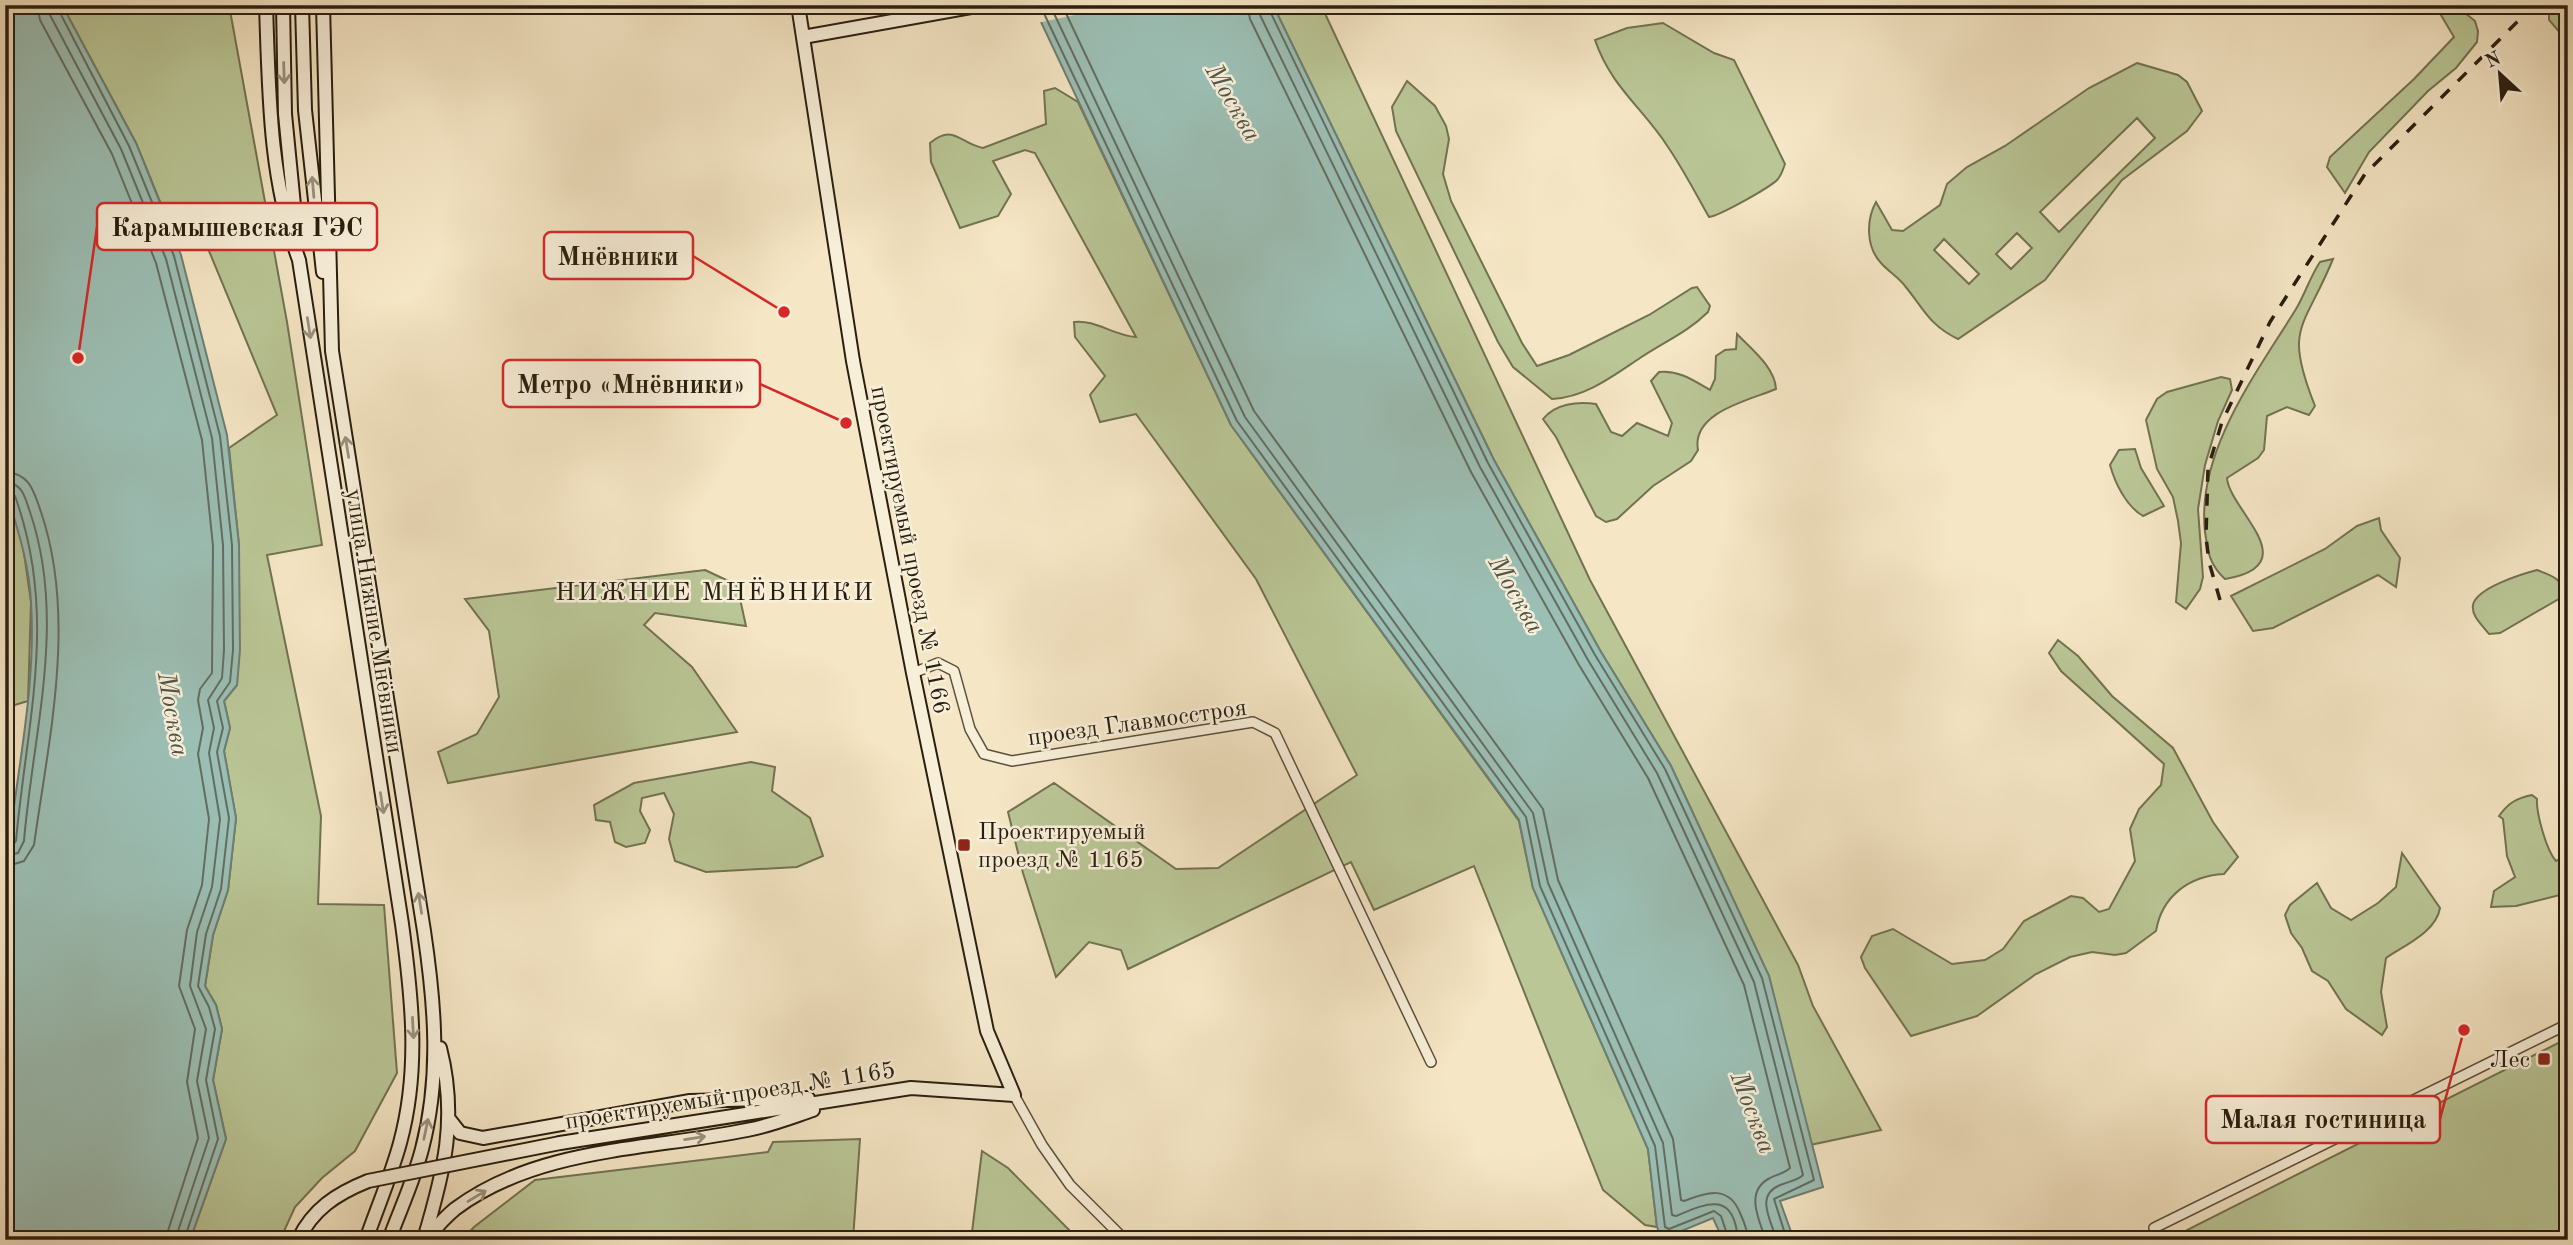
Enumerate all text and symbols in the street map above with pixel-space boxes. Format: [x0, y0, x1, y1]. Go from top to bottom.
north arrow [2464, 38, 2534, 108]
text: N [2483, 49, 2505, 73]
water label: Москва [1199, 59, 1265, 147]
one-way arrow [278, 62, 291, 85]
one-way arrow [306, 176, 319, 199]
callout: Карамышевская ГЭС [97, 203, 377, 250]
text: Карамышевская ГЭС [111, 216, 363, 242]
callout: Мнёвники [544, 232, 693, 279]
text: Мнёвники [557, 245, 679, 271]
one-way arrow [303, 316, 316, 338]
callout: Метро «Мнёвники» [503, 360, 760, 407]
text: Метро «Мнёвники» [517, 373, 745, 399]
street label: проектируемый проезд № 1166 [865, 384, 953, 717]
one-way arrow [340, 436, 353, 459]
street label: улица Нижние Мнёвники [340, 487, 406, 755]
water label: Москва [1482, 551, 1548, 639]
district label: НИЖНИЕ МНЁВНИКИ [555, 577, 875, 606]
water label: Москва [152, 669, 192, 759]
street label: проезд Главмосстроя [1026, 697, 1248, 751]
one-way arrow [376, 791, 389, 814]
place label: Проектируемый проезд № 1165 [978, 821, 1146, 873]
marker: Проектируемый проезд № 1165 [956, 837, 972, 853]
one-way arrow [413, 892, 426, 915]
one-way arrow [407, 1016, 420, 1039]
place label: Лес [2490, 1049, 2530, 1073]
marker: Лес [2536, 1051, 2552, 1067]
street label: проектируемый проезд № 1165 [563, 1059, 897, 1135]
water label: Москва [1724, 1067, 1780, 1157]
callout: Малая гостиница [2206, 1096, 2440, 1143]
text: Малая гостиница [2220, 1108, 2426, 1134]
one-way arrow [420, 1118, 434, 1141]
one-way arrow [683, 1132, 706, 1145]
one-way arrow [466, 1189, 486, 1203]

